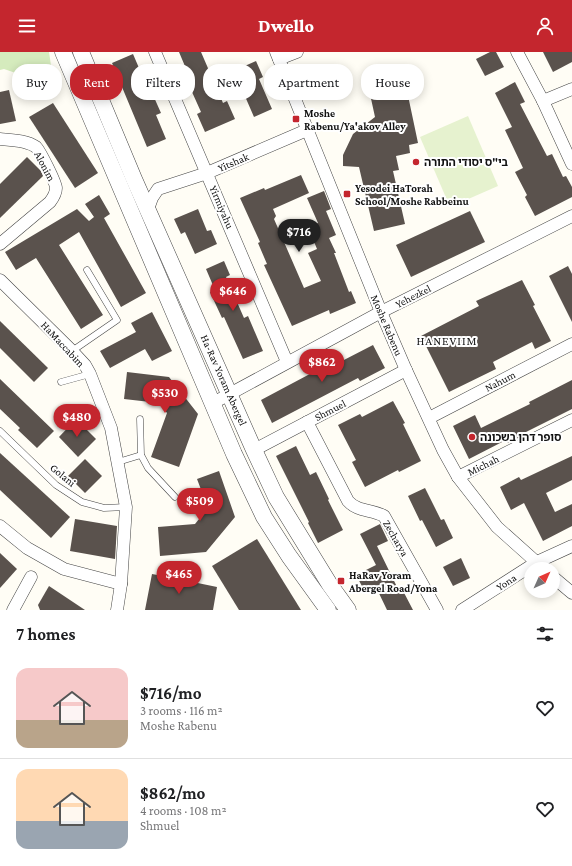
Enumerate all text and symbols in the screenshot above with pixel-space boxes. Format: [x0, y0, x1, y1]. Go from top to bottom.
icon: menu [16, 15, 38, 37]
icon: person [534, 15, 556, 37]
text: Dwello [258, 16, 314, 36]
chip: Buy [12, 64, 62, 100]
chip: Rent [70, 64, 123, 100]
chip: Filters [131, 64, 195, 100]
chip: New [203, 64, 256, 100]
chip: Apartment [264, 64, 353, 100]
chip: House [361, 64, 424, 100]
place label: Moshe Rabenu/Ya'akov Alley [304, 107, 406, 132]
marker: Moshe Rabenu/Ya'akov Alley [291, 114, 301, 124]
street label: Alonim [32, 149, 58, 183]
street label: Yitshak [216, 150, 251, 174]
place label: בי"ס יסודי התורה [424, 156, 509, 168]
marker: בי"ס יסודי התורה [411, 157, 421, 167]
place label: Yesodei HaTorah School/Moshe Rabbeinu [355, 182, 469, 207]
street label: Yirmiyahu [207, 184, 237, 231]
marker: Yesodei HaTorah School/Moshe Rabbeinu [342, 189, 352, 199]
pin: $716 [275, 219, 323, 253]
text: $716 [287, 224, 311, 239]
pin: $646 [209, 278, 257, 312]
street label: Yehezkel [393, 282, 433, 310]
text: $646 [219, 283, 247, 298]
street label: Moshe Rabenu [369, 293, 405, 357]
street label: HaMaccabim [39, 319, 87, 369]
street label: Ha-Rav Yoram Abergel [198, 333, 249, 428]
district label: HANEVIIM [416, 334, 478, 348]
pin: $862 [298, 349, 346, 383]
text: $862 [308, 354, 336, 369]
street label: Nahum [483, 368, 517, 394]
pin: $530 [141, 380, 189, 414]
text: $530 [152, 385, 178, 400]
street label: Shmuel [312, 397, 348, 423]
pin: $480 [53, 404, 101, 438]
text: $480 [63, 409, 91, 424]
place label: סופר דהן בשכונה [480, 431, 562, 443]
marker: סופר דהן בשכונה [467, 432, 477, 442]
street label: Michah [465, 452, 501, 478]
street label: Golani [48, 461, 78, 489]
pin: $509 [176, 488, 224, 522]
text: $509 [186, 493, 214, 508]
street label: Zecharya [380, 518, 411, 559]
pin: $465 [155, 561, 203, 595]
north arrow [524, 562, 560, 598]
map controls [524, 562, 560, 598]
text: $465 [166, 566, 192, 581]
place label: HaRav Yoram Abergel Road/Yona [348, 569, 438, 594]
street label: Yona [494, 571, 518, 593]
marker: HaRav Yoram Abergel Road/Yona [336, 576, 346, 586]
icon: filters [534, 623, 556, 645]
text: 7 homes [16, 625, 75, 644]
icon: home [48, 684, 96, 732]
text: $716/mo [140, 684, 202, 703]
icon: heart [534, 697, 556, 719]
text: 3 rooms · 116 m² [140, 703, 223, 718]
text: Moshe Rabenu [140, 718, 217, 733]
text: $862/mo [140, 784, 205, 803]
icon: home [48, 785, 96, 833]
icon: heart [534, 798, 556, 820]
text: 4 rooms · 108 m² [140, 803, 227, 818]
text: Shmuel [140, 818, 180, 833]

